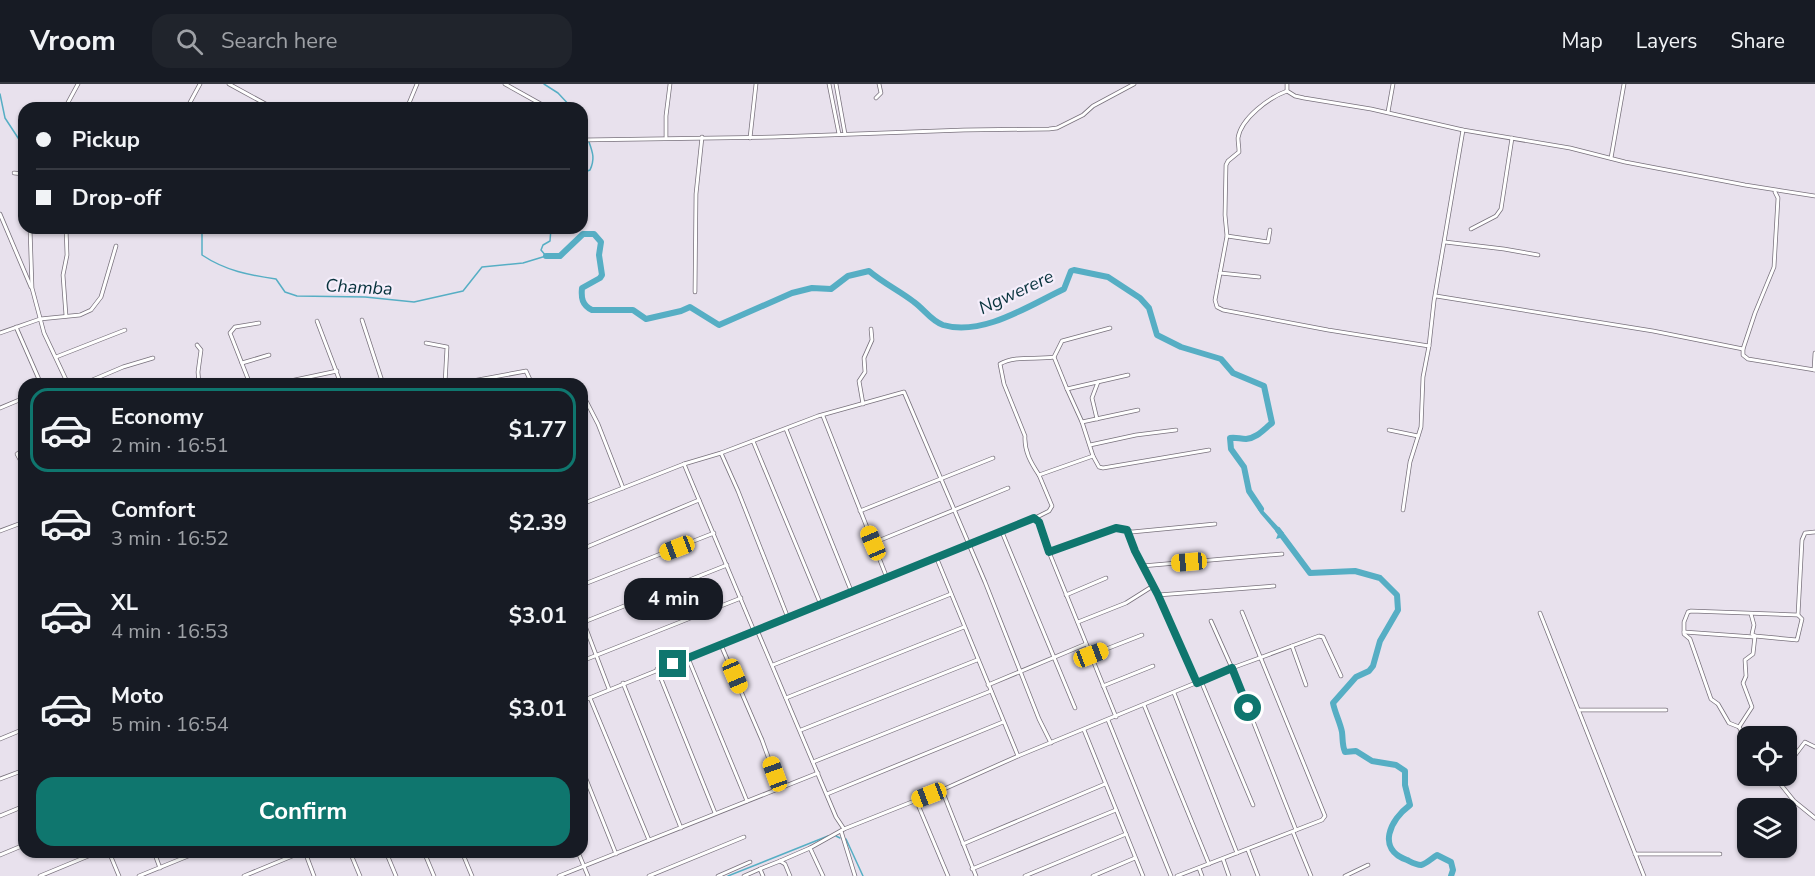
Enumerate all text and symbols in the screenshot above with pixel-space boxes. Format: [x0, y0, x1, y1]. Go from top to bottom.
search box [152, 14, 572, 68]
text: Vroom [30, 22, 116, 60]
icon: search [173, 25, 206, 58]
text: Search here [221, 26, 338, 56]
text: Map [1561, 27, 1603, 55]
text: Layers [1636, 27, 1697, 55]
text: Share [1730, 27, 1785, 55]
text: Pickup [72, 125, 140, 155]
text: Drop-off [72, 183, 161, 213]
water label: Ngwerere [975, 264, 1058, 320]
water label: Chamba [325, 273, 393, 301]
text: Economy [111, 402, 203, 432]
icon: car [39, 403, 93, 457]
text: $1.77 [509, 415, 567, 445]
text: 2 min · 16:51 [111, 432, 229, 459]
text: Comfort [111, 495, 195, 525]
icon: car [39, 496, 93, 550]
text: $2.39 [509, 508, 567, 538]
car [858, 523, 888, 563]
text: 3 min · 16:52 [111, 525, 229, 552]
car [657, 533, 697, 563]
car [1170, 551, 1208, 573]
callout: 4 min [624, 577, 722, 619]
text: 4 min [648, 585, 699, 612]
text: XL [111, 588, 138, 618]
icon: car [39, 589, 93, 643]
text: $3.01 [509, 601, 567, 631]
text: 4 min · 16:53 [111, 618, 229, 645]
car [1071, 640, 1111, 670]
route end [659, 650, 686, 677]
car [720, 656, 750, 696]
text: Moto [111, 681, 164, 711]
icon: car [39, 682, 93, 736]
text: $3.01 [509, 694, 567, 724]
route start [1234, 694, 1261, 721]
text: 5 min · 16:54 [111, 711, 229, 738]
map controls [1737, 726, 1797, 858]
button: locate [1737, 726, 1797, 786]
car [760, 754, 790, 794]
button: Confirm [36, 777, 570, 846]
car [909, 780, 949, 810]
button: layers [1737, 798, 1797, 858]

